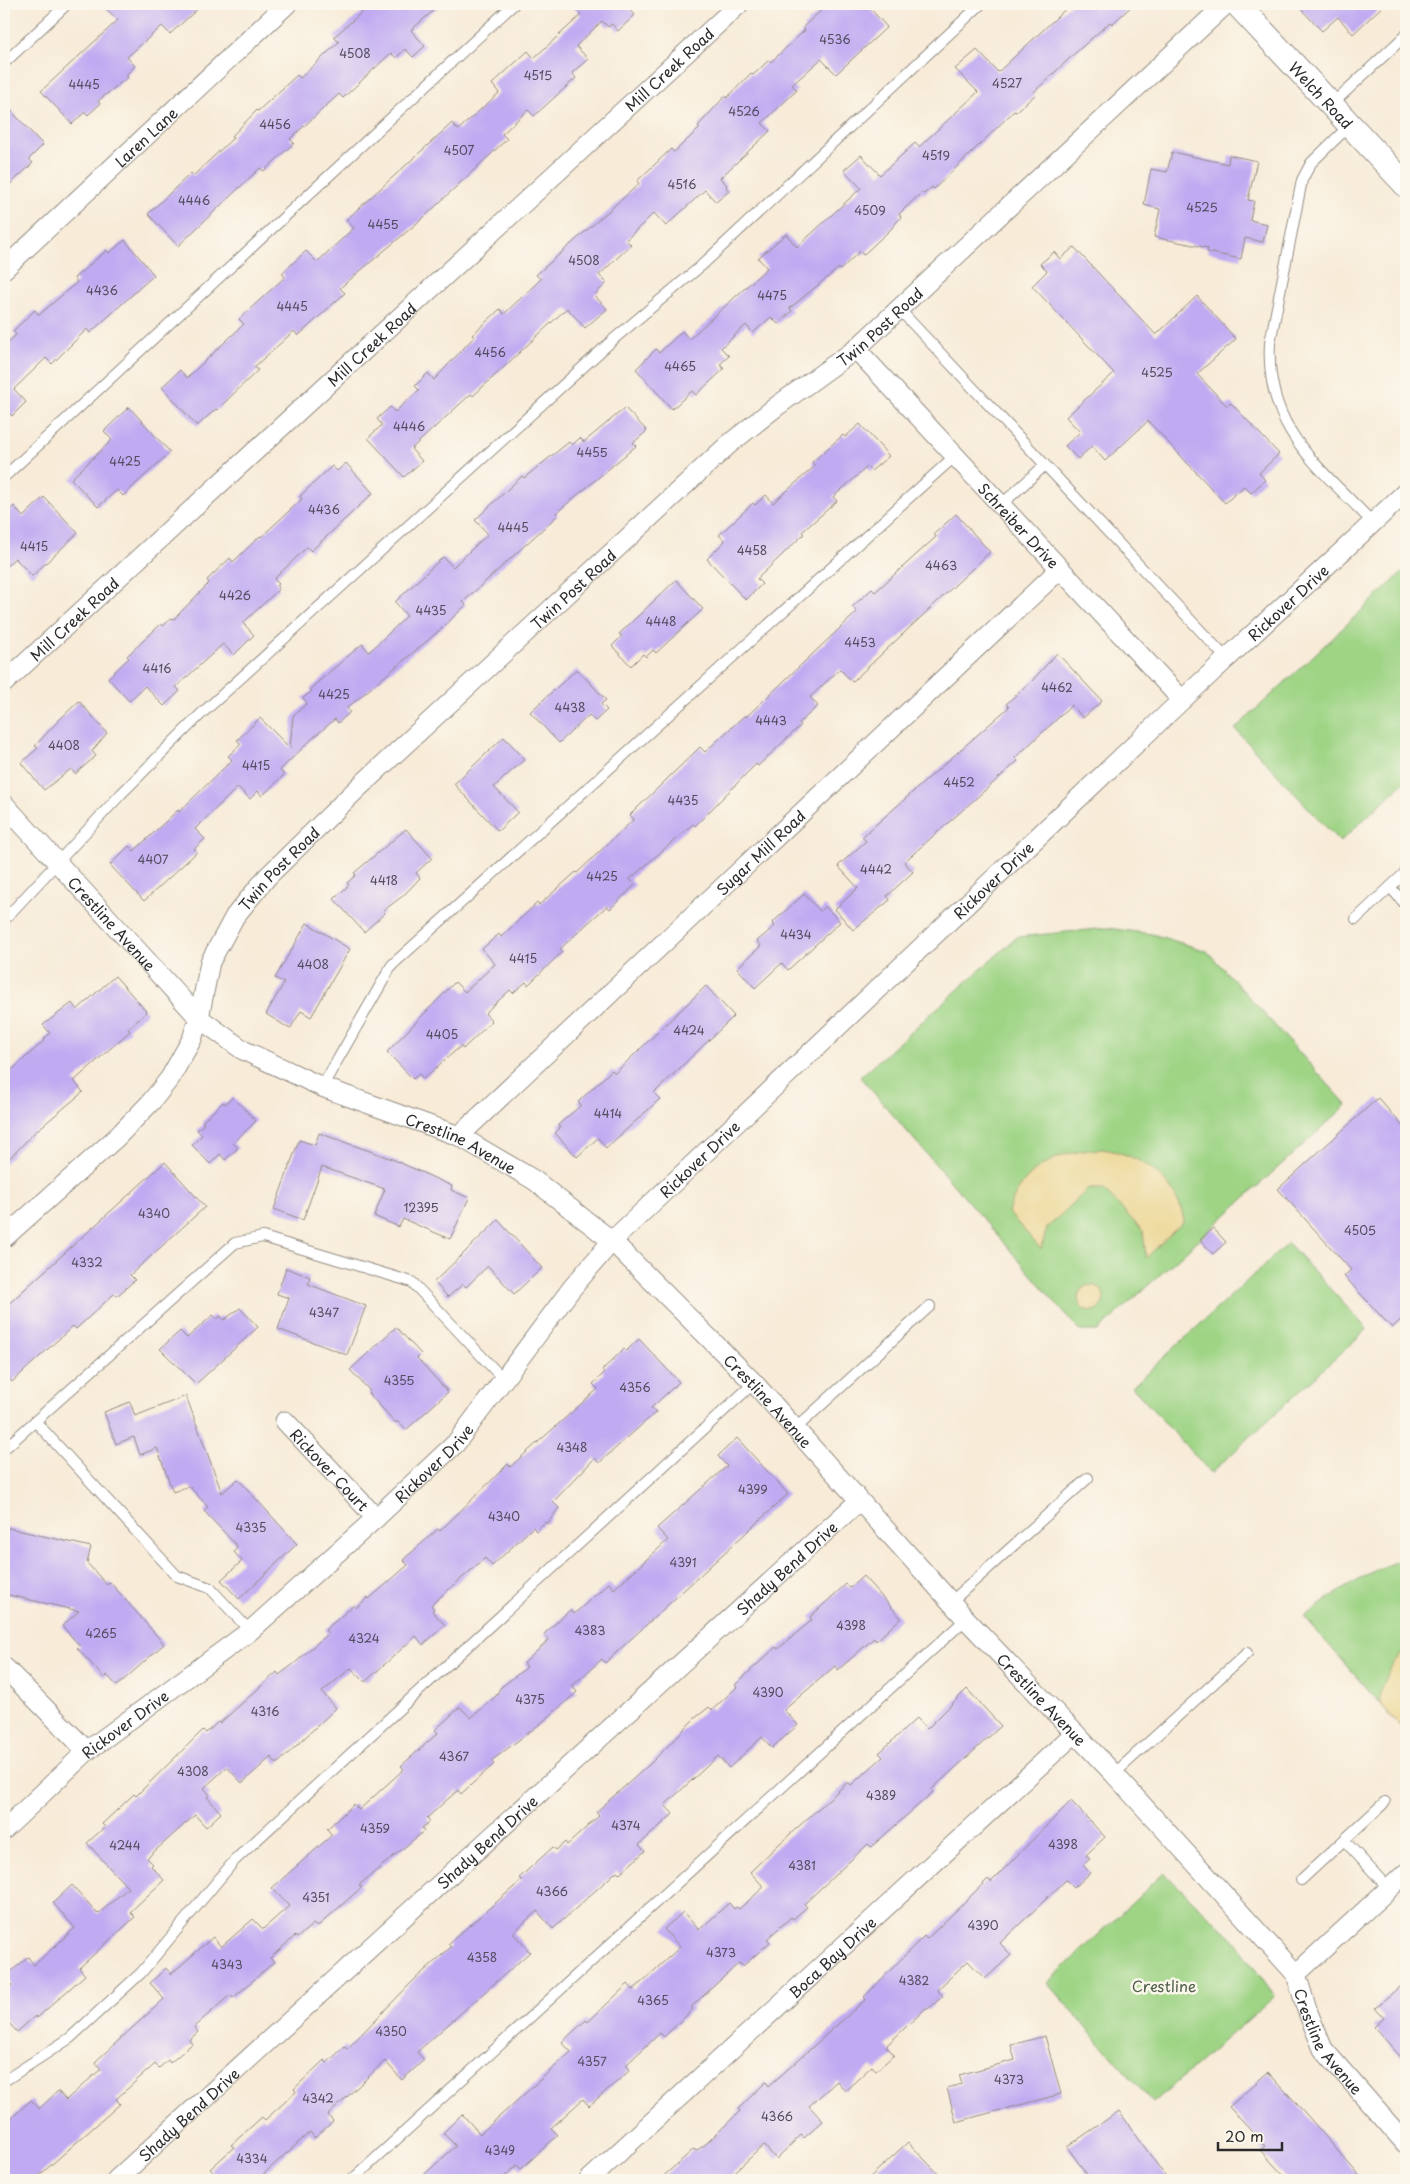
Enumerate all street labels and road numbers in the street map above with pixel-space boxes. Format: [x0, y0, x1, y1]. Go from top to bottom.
street label: Mill Creek Road [619, 22, 719, 116]
street label: Welch Road [1284, 56, 1359, 134]
street label: Laren Lane [109, 101, 182, 172]
street label: Twin Post Road [831, 281, 927, 371]
street label: Mill Creek Road [321, 296, 421, 391]
street label: Schreiber Drive [974, 477, 1065, 573]
street label: Twin Post Road [525, 543, 621, 634]
street label: Rickover Drive [1242, 558, 1333, 646]
street label: Mill Creek Road [24, 571, 124, 666]
street label: Sugar Mill Road [710, 804, 810, 900]
street label: Twin Post Road [233, 821, 324, 915]
street label: Rickover Drive [947, 836, 1038, 924]
street label: Crestline Avenue [63, 871, 162, 975]
street label: Crestline Avenue [402, 1106, 521, 1179]
street label: Rickover Drive [653, 1115, 744, 1202]
street label: Crestline Avenue [719, 1348, 818, 1452]
street label: Rickover Drive [389, 1419, 478, 1507]
street label: Rickover Court [285, 1423, 375, 1516]
street label: Shady Bend Drive [731, 1515, 842, 1620]
street label: Crestline Avenue [992, 1647, 1092, 1750]
street label: Rickover Drive [75, 1684, 173, 1763]
street label: Shady Bend Drive [431, 1789, 542, 1894]
street label: Boca Bay Drive [783, 1910, 881, 2003]
street label: Crestline Avenue [1289, 1985, 1369, 2099]
street label: Shady Bend Drive [133, 2062, 244, 2166]

